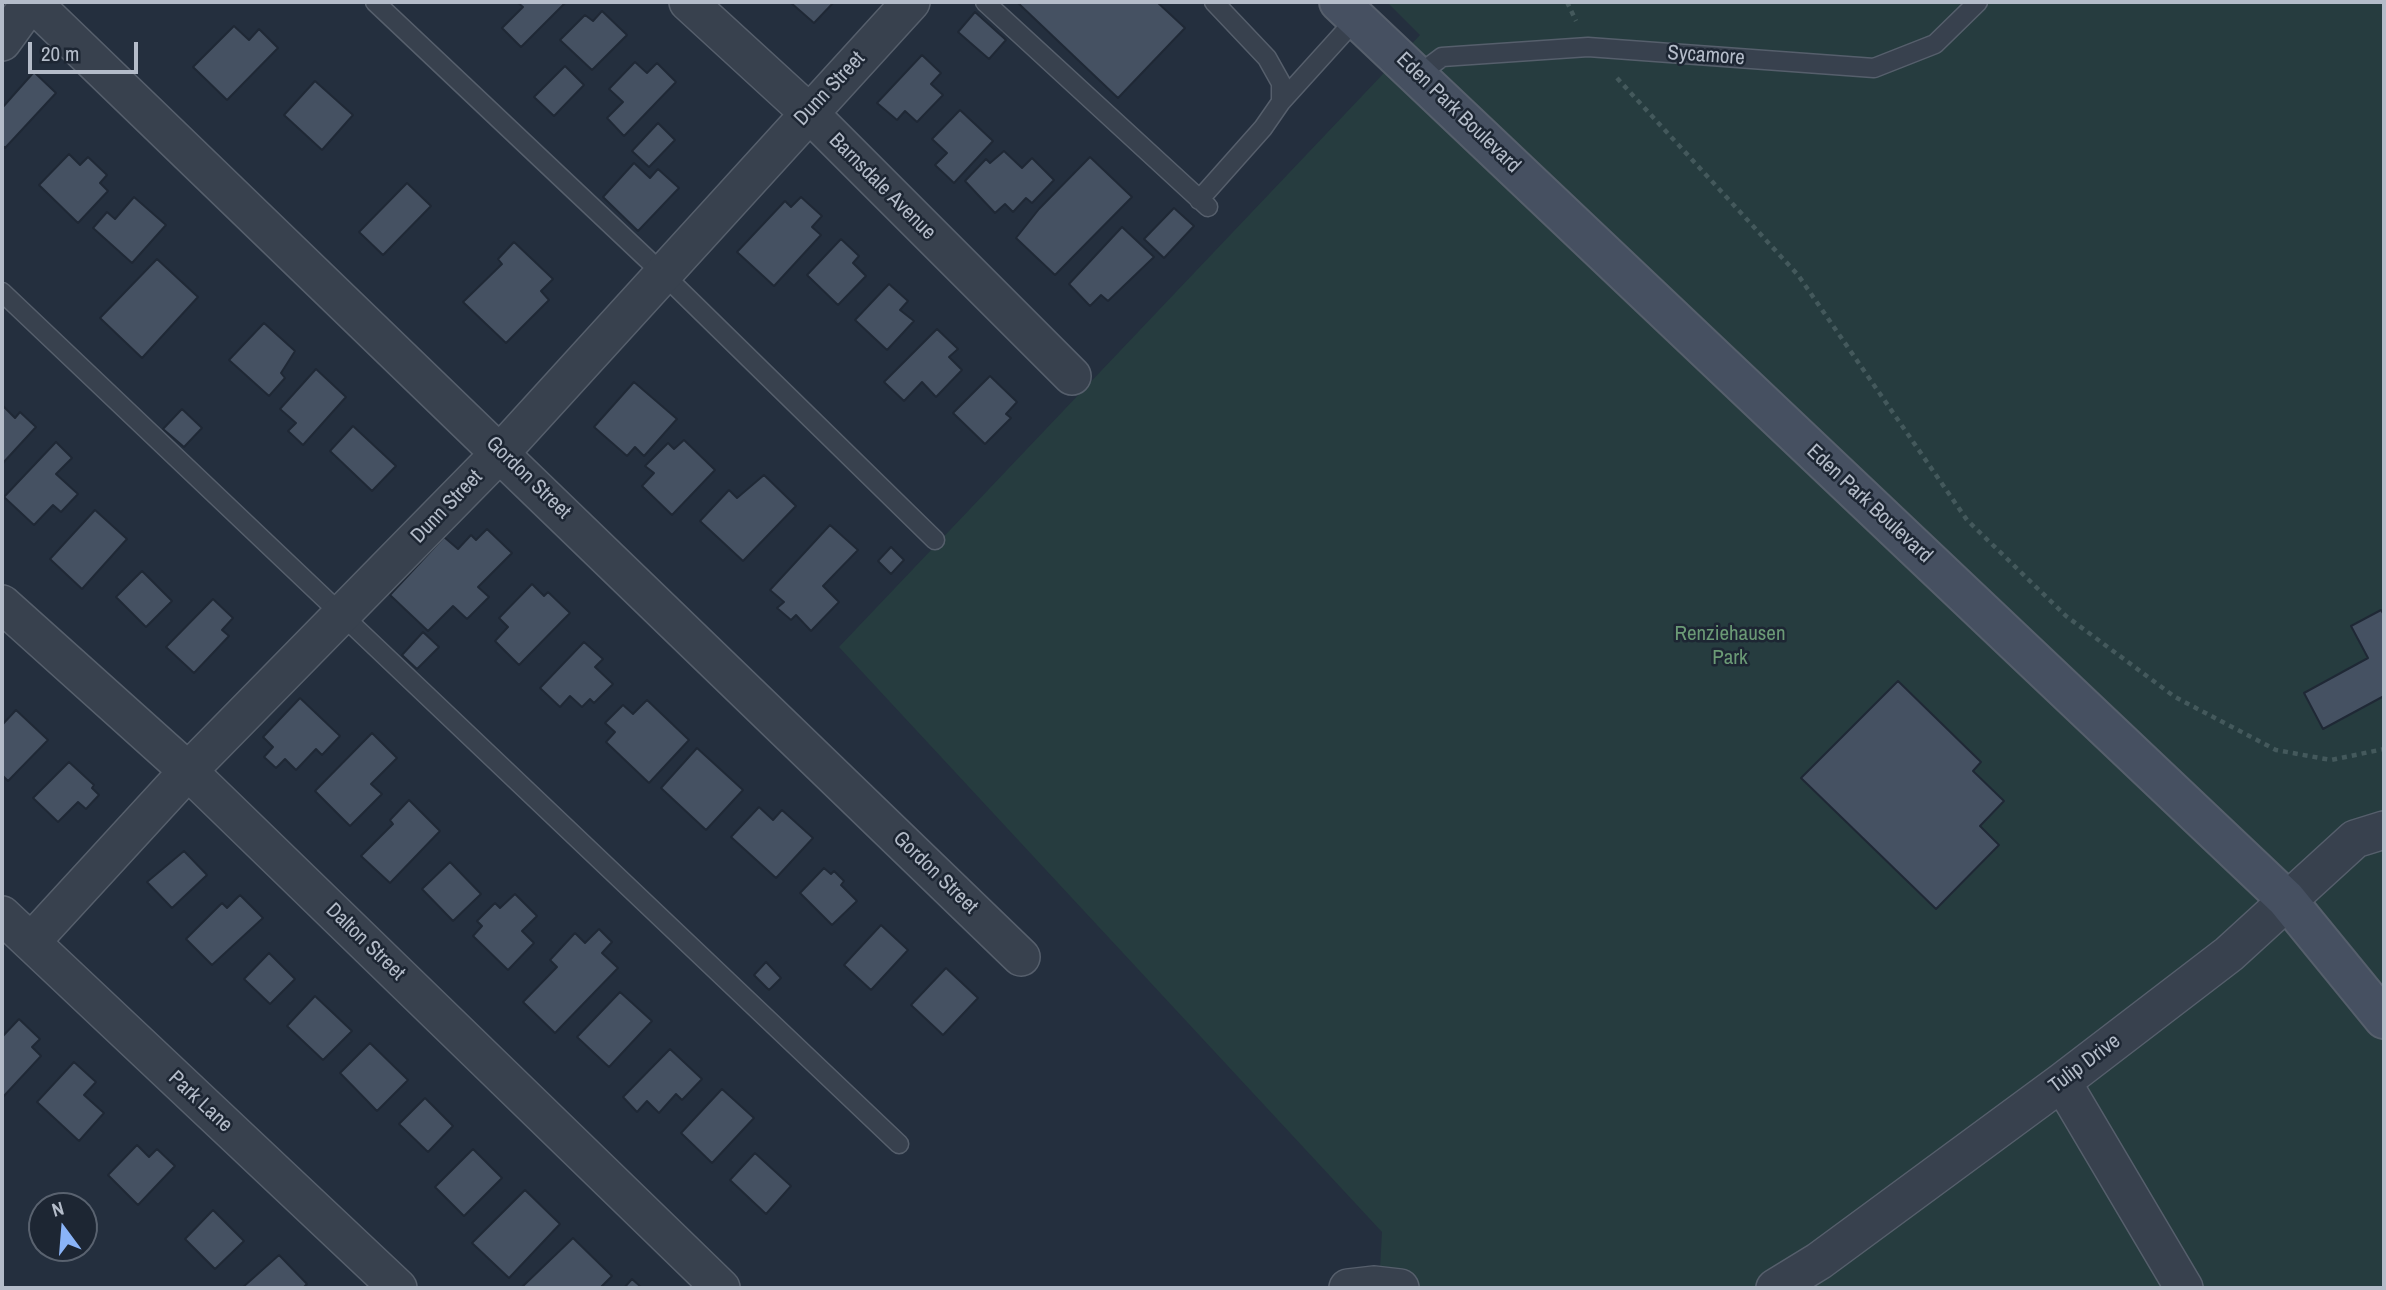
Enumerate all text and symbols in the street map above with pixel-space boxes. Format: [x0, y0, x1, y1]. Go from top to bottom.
scale bar [32, 28, 142, 72]
text: 20 m [41, 39, 79, 68]
street label: Sycamore [1666, 41, 1746, 71]
street label: Dunn Street [789, 47, 871, 131]
street label: Eden Park Boulevard [1391, 47, 1525, 179]
street label: Barnsdale Avenue [823, 128, 941, 246]
street label: Gordon Street [480, 431, 576, 525]
street label: Eden Park Boulevard [1801, 439, 1937, 569]
street label: Dunn Street [406, 465, 488, 549]
park label: Renziehausen Park [1674, 621, 1786, 671]
street label: Gordon Street [887, 826, 983, 920]
street label: Dalton Street [320, 898, 410, 986]
street label: Tulip Drive [2044, 1029, 2126, 1099]
street label: Park Lane [163, 1066, 237, 1138]
north arrow [28, 1192, 98, 1262]
text: N [49, 1195, 67, 1223]

